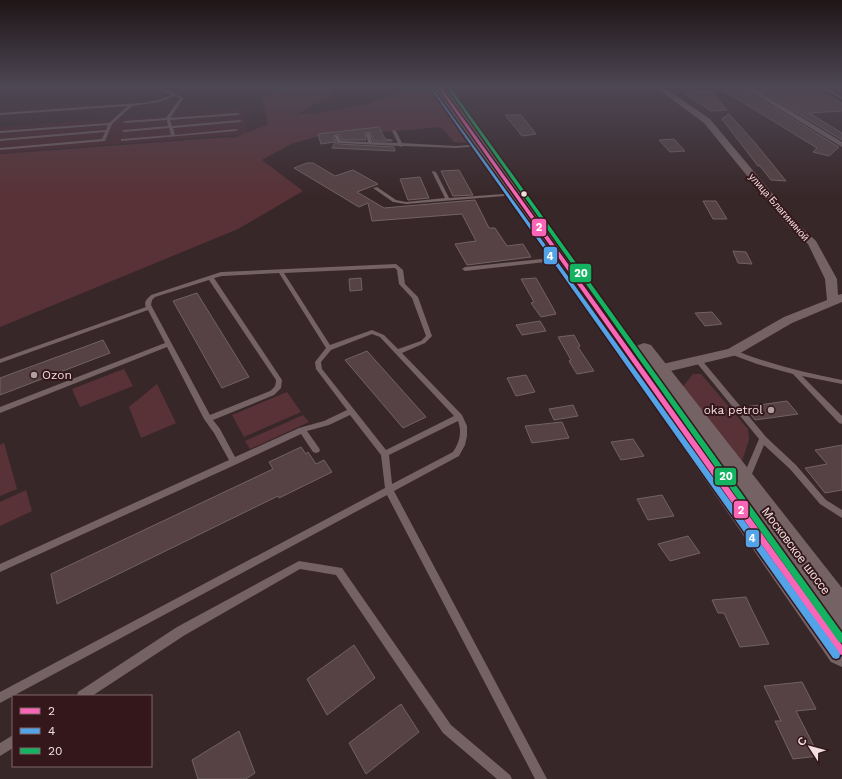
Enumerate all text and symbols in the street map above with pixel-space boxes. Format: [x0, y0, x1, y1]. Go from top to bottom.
street label: улица Благининой [747, 171, 811, 243]
unlabelled marker [519, 189, 529, 199]
line badge: 2 [531, 218, 547, 237]
text: 2 [536, 221, 543, 234]
line badge: 4 [543, 246, 558, 265]
text: 4 [546, 250, 554, 263]
line badge: 20 [569, 263, 592, 283]
text: 20 [574, 267, 588, 280]
place label: Ozon [42, 368, 72, 382]
marker: Ozon [29, 370, 39, 380]
place label: oka petrol [704, 403, 763, 417]
marker: oka petrol [766, 405, 776, 415]
line badge: 20 [714, 467, 737, 486]
text: 20 [719, 470, 733, 483]
line badge: 2 [733, 500, 749, 519]
text: 2 [738, 504, 745, 517]
street label: Московское шоссе [759, 505, 833, 597]
line badge: 4 [745, 529, 760, 548]
text: 4 [748, 532, 756, 545]
legend [12, 695, 152, 767]
text: 2 [48, 704, 55, 718]
text: 4 [48, 724, 55, 738]
north arrow [790, 727, 830, 767]
text: С [795, 734, 810, 748]
text: 20 [48, 744, 62, 758]

